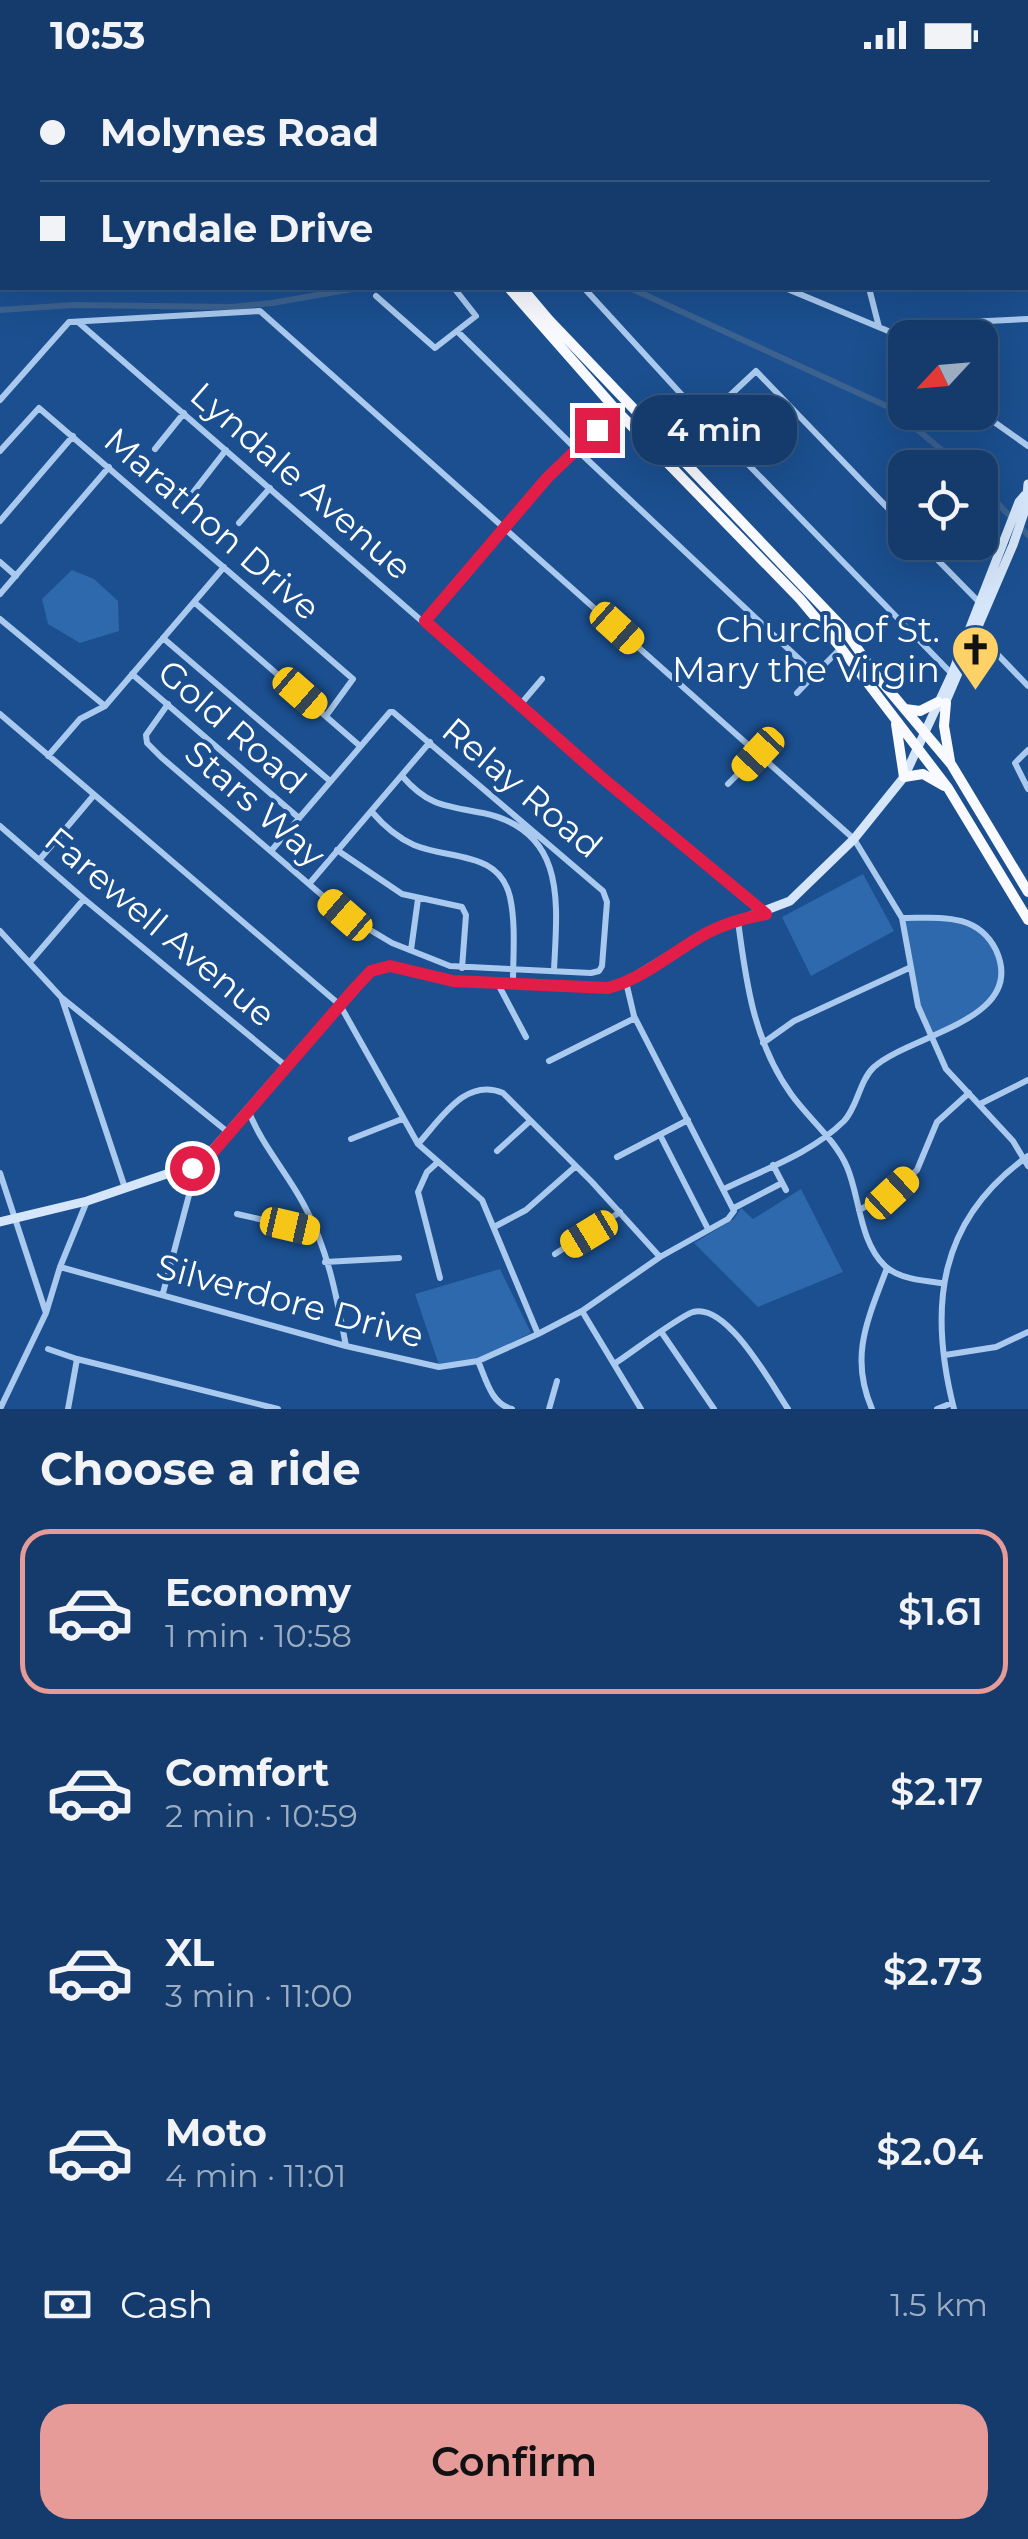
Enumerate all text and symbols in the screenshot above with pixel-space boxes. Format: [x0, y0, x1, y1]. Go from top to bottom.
text: 10:53 [50, 12, 146, 59]
text: Molynes Road [100, 109, 379, 156]
text: Lyndale Drive [100, 205, 373, 252]
north arrow [888, 320, 998, 430]
map controls [888, 320, 998, 560]
street label: Lyndale Avenue [182, 373, 421, 589]
callout: 4 min [632, 395, 797, 465]
route end [575, 408, 620, 453]
text: 4 min [667, 410, 762, 449]
street label: Marathon Drive [96, 418, 329, 629]
button: locate [888, 450, 998, 560]
car [585, 597, 649, 659]
place label: Church of St. Mary the Virgin [672, 608, 940, 691]
church icon: Church of St. Mary the Virgin [949, 624, 1001, 692]
street label: Gold Road [149, 650, 315, 803]
car [268, 662, 332, 724]
street label: Relay Road [434, 708, 611, 867]
car [727, 722, 789, 786]
street label: Stars Way [176, 731, 334, 876]
street label: Farewell Avenue [36, 818, 284, 1036]
car [313, 884, 377, 946]
route start [170, 1146, 215, 1191]
car [860, 1162, 924, 1224]
car [257, 1205, 323, 1247]
car [556, 1206, 622, 1262]
street label: Silverdore Drive [152, 1244, 428, 1357]
text: Choose a ride [40, 1441, 361, 1496]
icon: car [45, 1567, 135, 1657]
text: Economy [165, 1569, 351, 1616]
text: $1.61 [898, 1588, 983, 1635]
text: 1 min · 10:58 [165, 1616, 352, 1655]
icon: car [45, 1747, 135, 1837]
text: Comfort [165, 1749, 329, 1796]
text: $2.17 [890, 1768, 983, 1815]
text: 2 min · 10:59 [165, 1796, 358, 1835]
icon: car [45, 1927, 135, 2017]
text: XL [165, 1929, 214, 1976]
text: $2.73 [883, 1948, 983, 1995]
text: 3 min · 11:00 [165, 1976, 353, 2015]
icon: car [45, 2107, 135, 2197]
text: Moto [165, 2109, 267, 2156]
text: $2.04 [876, 2128, 983, 2175]
text: 4 min · 11:01 [165, 2156, 346, 2195]
icon: cash [40, 2277, 95, 2332]
text: Cash [120, 2281, 213, 2328]
text: 1.5 km [890, 2285, 988, 2324]
button: Confirm [40, 2404, 988, 2519]

